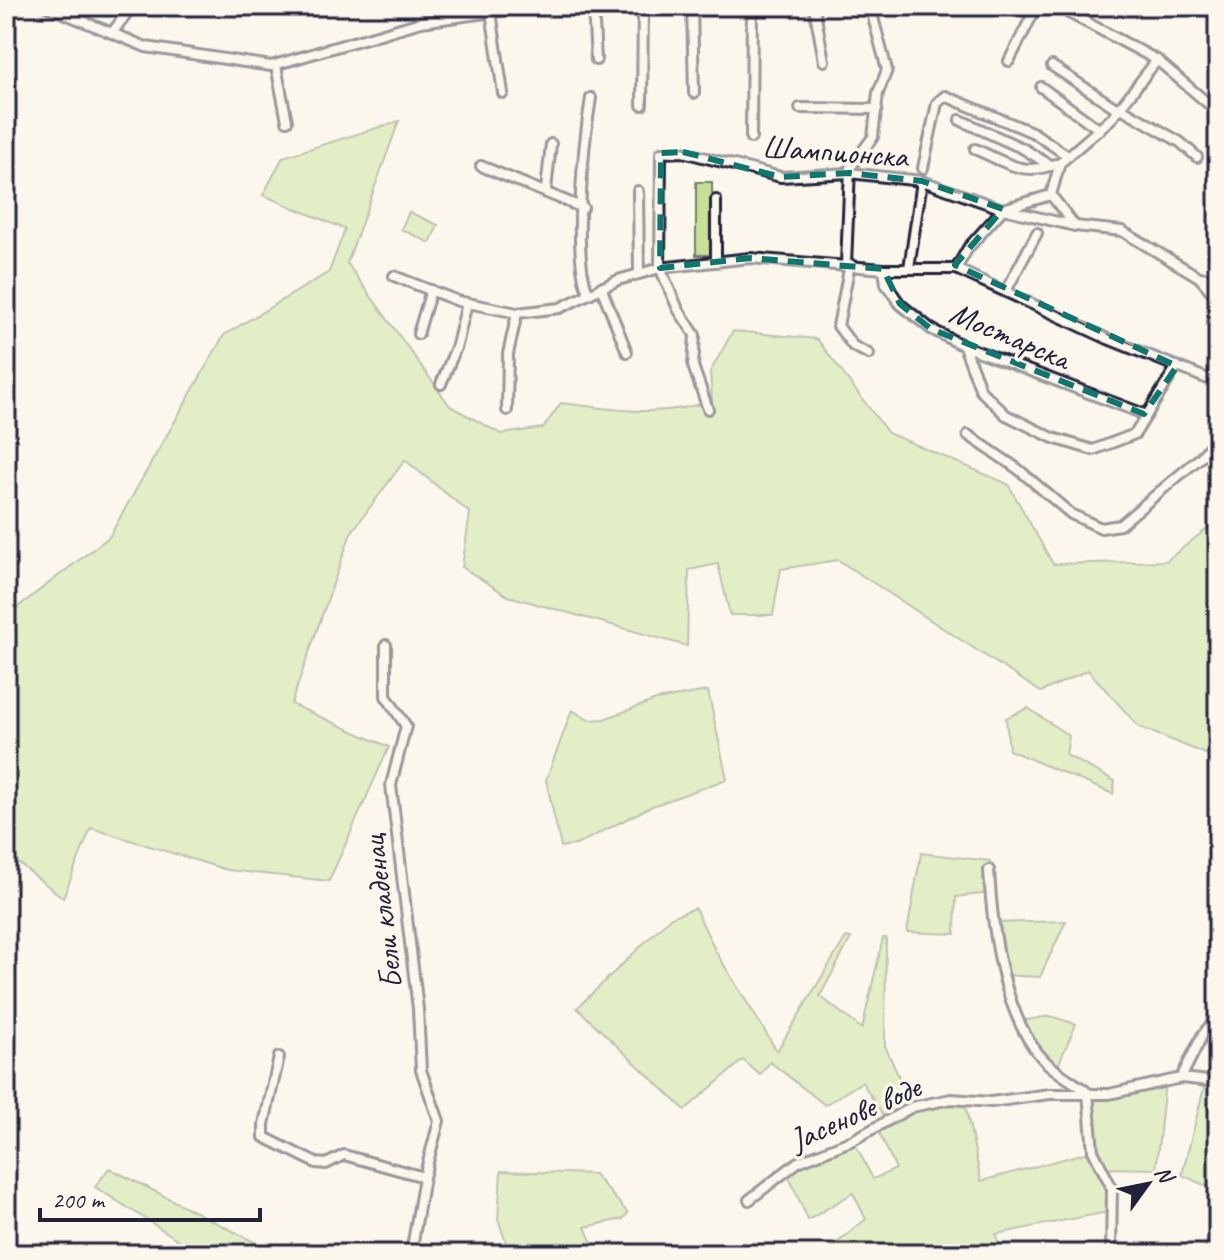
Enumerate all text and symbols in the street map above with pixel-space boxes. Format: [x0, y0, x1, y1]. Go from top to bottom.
street label: Шампионска [761, 126, 911, 177]
street label: Мостарска [944, 292, 1079, 380]
street label: Бели кладенац [352, 830, 412, 991]
street label: Јасенове воде [782, 1065, 929, 1161]
north arrow [1108, 1144, 1188, 1224]
text: N [1148, 1160, 1181, 1190]
scale bar [40, 1172, 260, 1222]
text: 200 m [52, 1185, 106, 1215]

